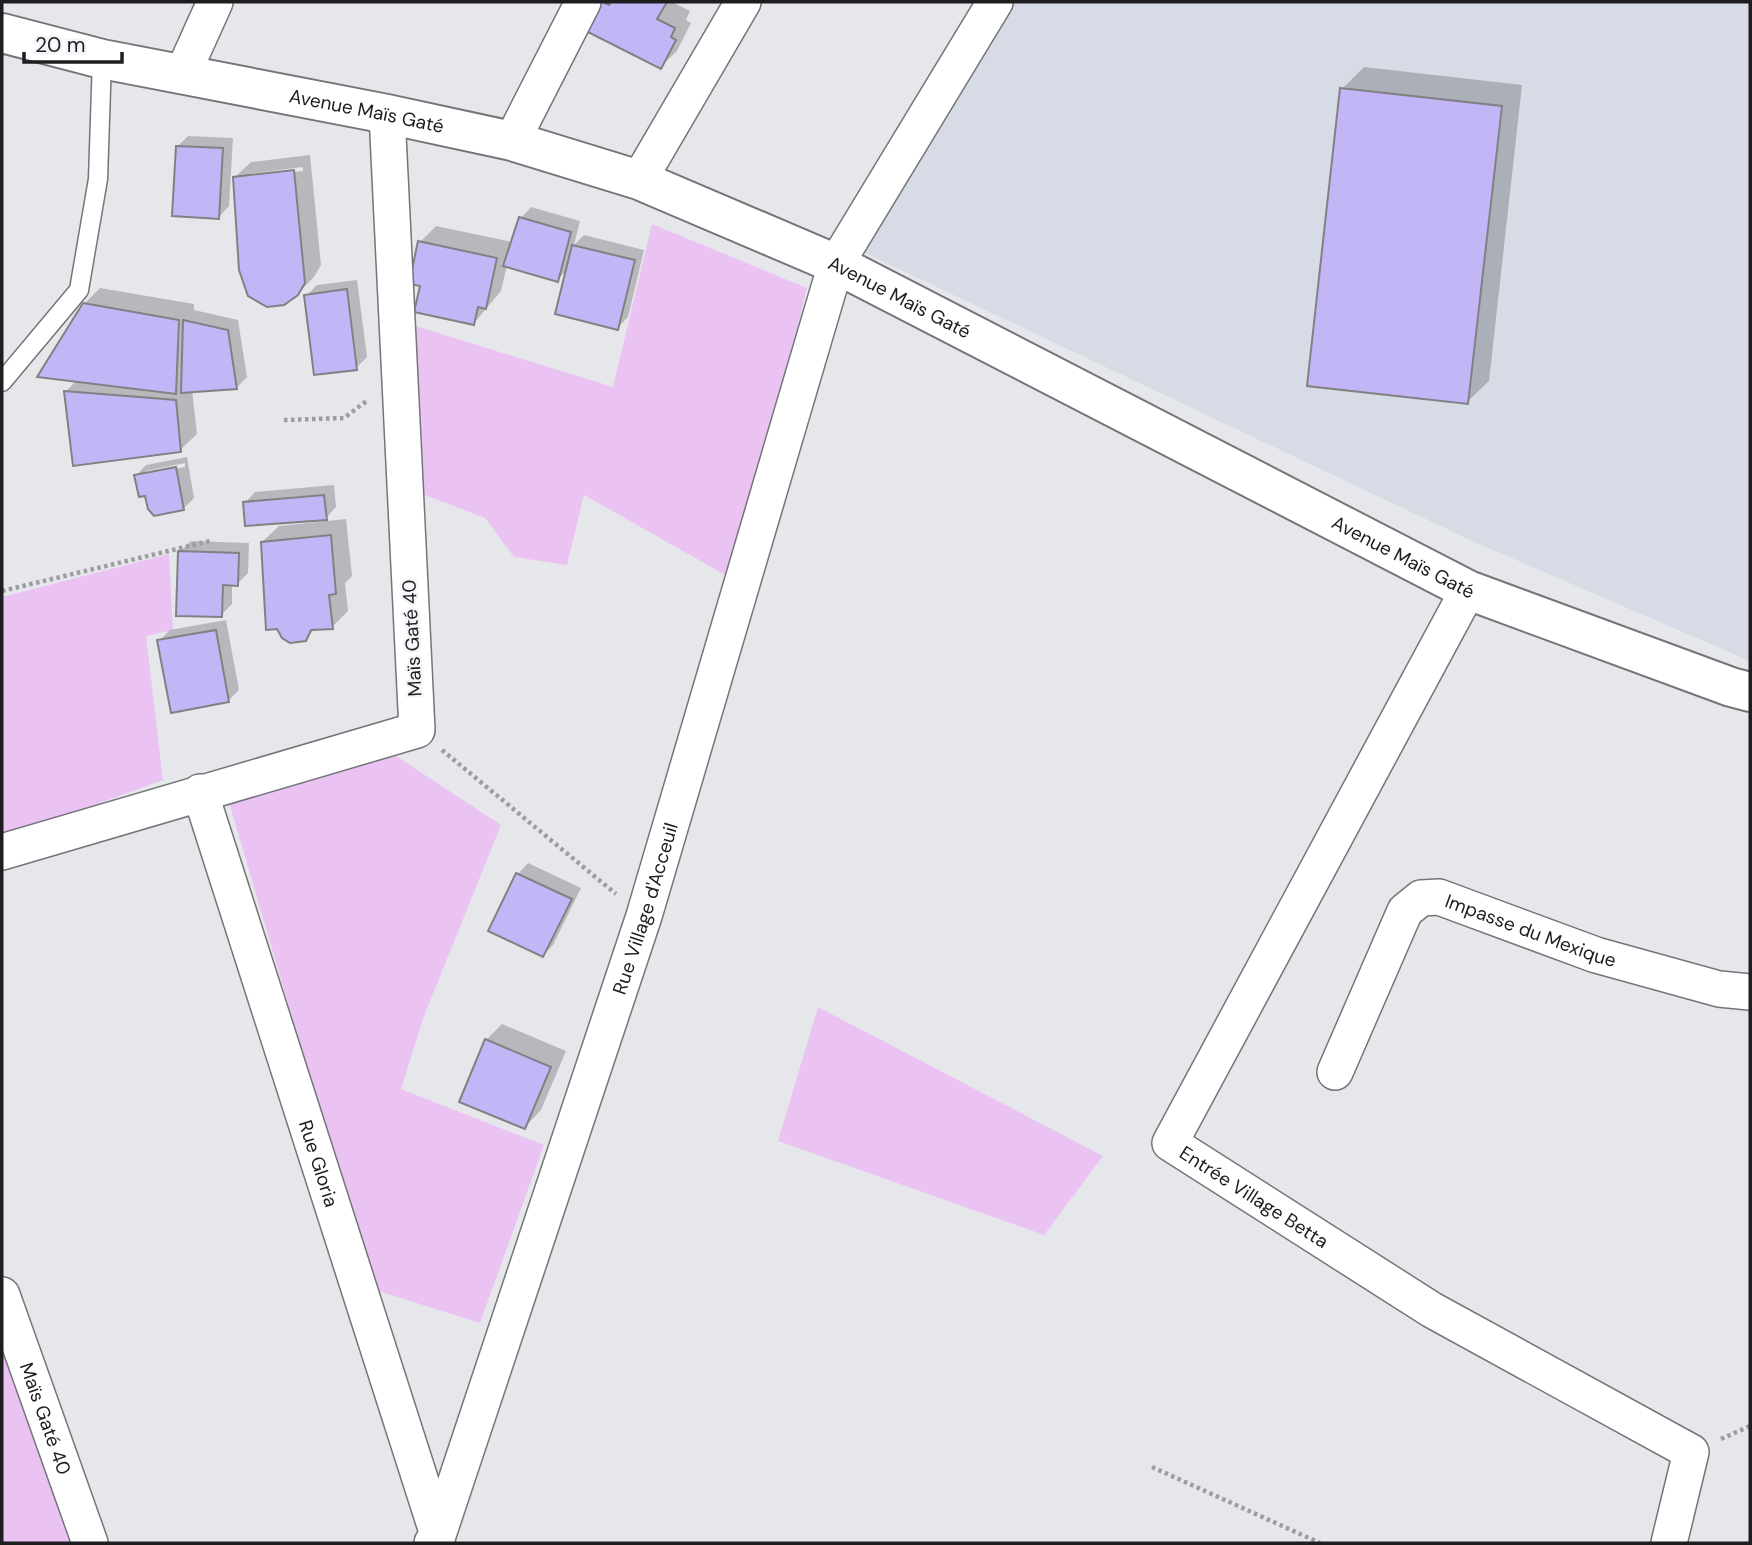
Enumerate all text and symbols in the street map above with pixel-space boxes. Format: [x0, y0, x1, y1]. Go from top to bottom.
scale bar [24, 21, 122, 65]
text: 20 m [35, 31, 86, 59]
street label: Avenue Maïs Gaté [287, 83, 446, 138]
street label: Avenue Maïs Gaté [825, 250, 975, 344]
street label: Avenue Maïs Gaté [1328, 510, 1478, 604]
street label: Maïs Gaté 40 [396, 579, 428, 697]
street label: Rue Village d'Acceuil [606, 820, 683, 997]
street label: Impasse du Mexique [1442, 888, 1619, 973]
street label: Rue Gloria [293, 1117, 345, 1210]
street label: Entrée Village Betta [1175, 1140, 1333, 1253]
street label: Maïs Gaté 40 [14, 1359, 77, 1478]

